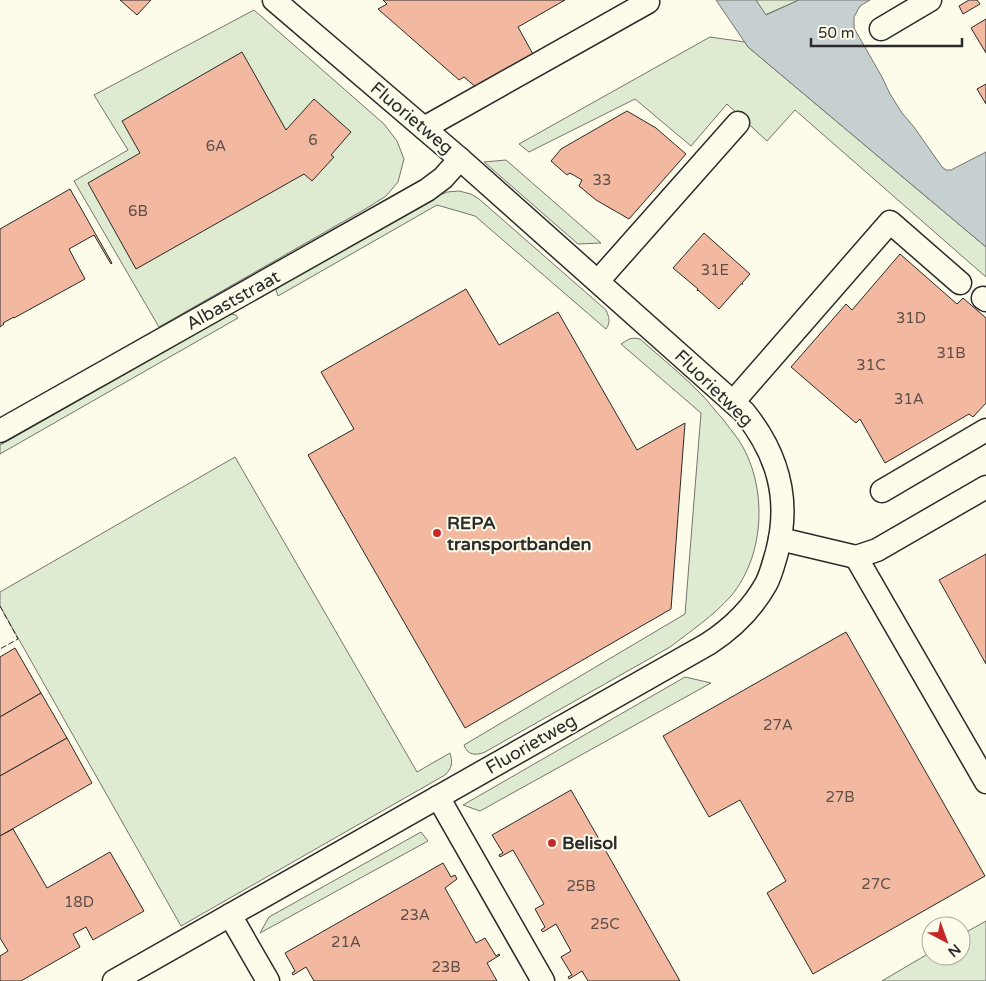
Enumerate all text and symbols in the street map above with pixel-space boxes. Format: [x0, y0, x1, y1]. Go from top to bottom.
scale bar [811, 15, 962, 47]
text: 50 m [818, 24, 855, 42]
street label: Fluorietweg [366, 77, 458, 159]
house number: 6 [308, 131, 318, 149]
house number: 6A [206, 137, 226, 155]
house number: 33 [593, 171, 611, 189]
house number: 6B [128, 202, 148, 220]
house number: 31E [701, 261, 729, 279]
street label: Albaststraat [182, 265, 284, 335]
house number: 31D [896, 309, 926, 327]
house number: 31B [936, 344, 966, 362]
street label: Fluorietweg [670, 345, 758, 431]
house number: 31C [856, 356, 886, 374]
house number: 31A [894, 390, 924, 408]
place label: REPA transportbanden [447, 512, 592, 555]
marker: REPA transportbanden [431, 527, 443, 539]
street label: Fluorietweg [482, 709, 580, 779]
house number: 27A [763, 716, 793, 734]
house number: 27B [825, 788, 855, 806]
place label: Belisol [562, 832, 618, 854]
marker: Belisol [546, 837, 558, 849]
house number: 27C [861, 875, 891, 893]
house number: 25B [566, 877, 596, 895]
house number: 18D [64, 893, 94, 911]
house number: 23A [400, 906, 430, 924]
house number: 25C [590, 915, 620, 933]
north arrow [921, 916, 971, 966]
house number: 21A [331, 933, 361, 951]
text: N [944, 940, 964, 961]
house number: 23B [431, 958, 461, 976]

